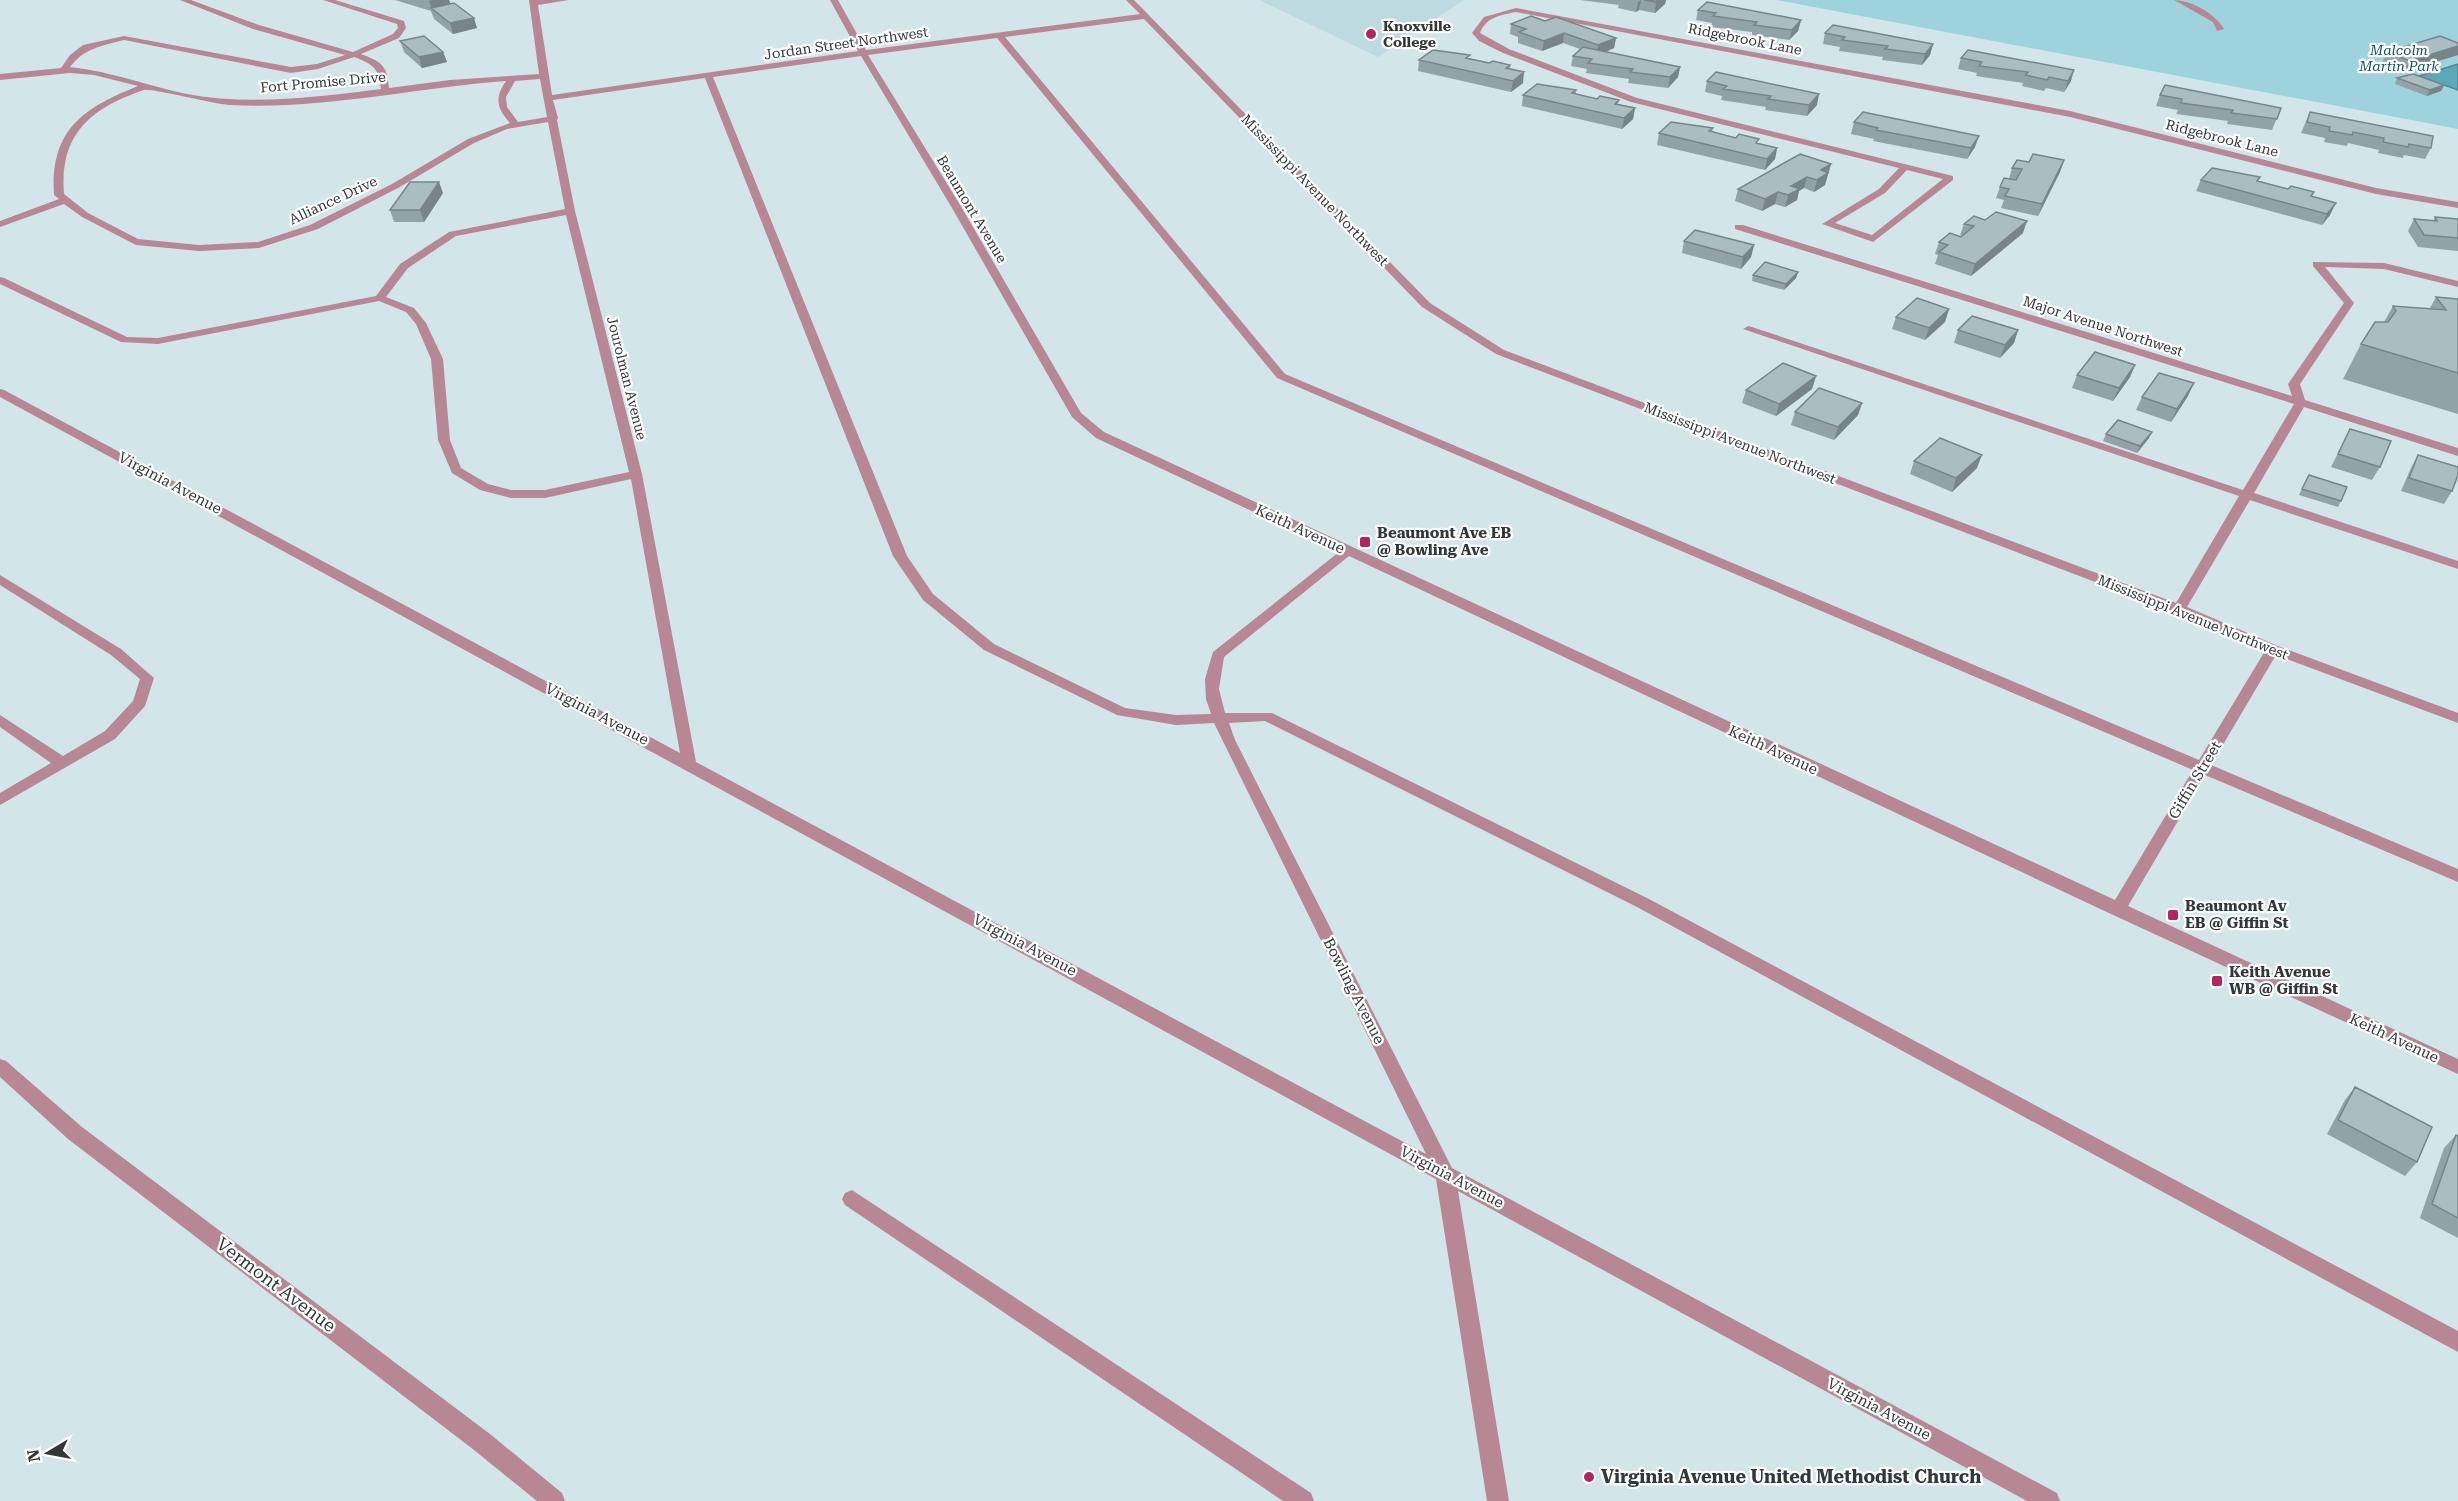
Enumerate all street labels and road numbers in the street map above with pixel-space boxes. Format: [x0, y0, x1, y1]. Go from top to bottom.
street label: Ridgebrook Lane [1687, 20, 1804, 58]
street label: Jordan Street Northwest [763, 24, 929, 62]
street label: Fort Promise Drive [260, 69, 387, 95]
street label: Mississippi Avenue Northwest [1238, 111, 1392, 269]
street label: Ridgebrook Lane [2164, 116, 2280, 160]
street label: Beaumont Avenue [934, 152, 1011, 266]
street label: Alliance Drive [286, 172, 380, 227]
street label: Major Avenue Northwest [2021, 293, 2185, 359]
street label: Jourolman Avenue [604, 315, 650, 442]
street label: Mississippi Avenue Northwest [1642, 399, 1838, 487]
street label: Virginia Avenue [115, 448, 225, 518]
street label: Keith Avenue [1252, 500, 1348, 558]
street label: Mississippi Avenue Northwest [2095, 571, 2291, 663]
street label: Virginia Avenue [542, 679, 652, 749]
street label: Keith Avenue [1725, 721, 1821, 779]
street label: Giffin Street [2165, 737, 2226, 822]
street label: Virginia Avenue [970, 910, 1080, 980]
street label: Bowling Avenue [1320, 935, 1388, 1047]
street label: Keith Avenue [2346, 1009, 2442, 1067]
street label: Virginia Avenue [1397, 1142, 1507, 1212]
street label: Vermont Avenue [213, 1233, 340, 1336]
street label: Virginia Avenue [1824, 1374, 1934, 1444]

